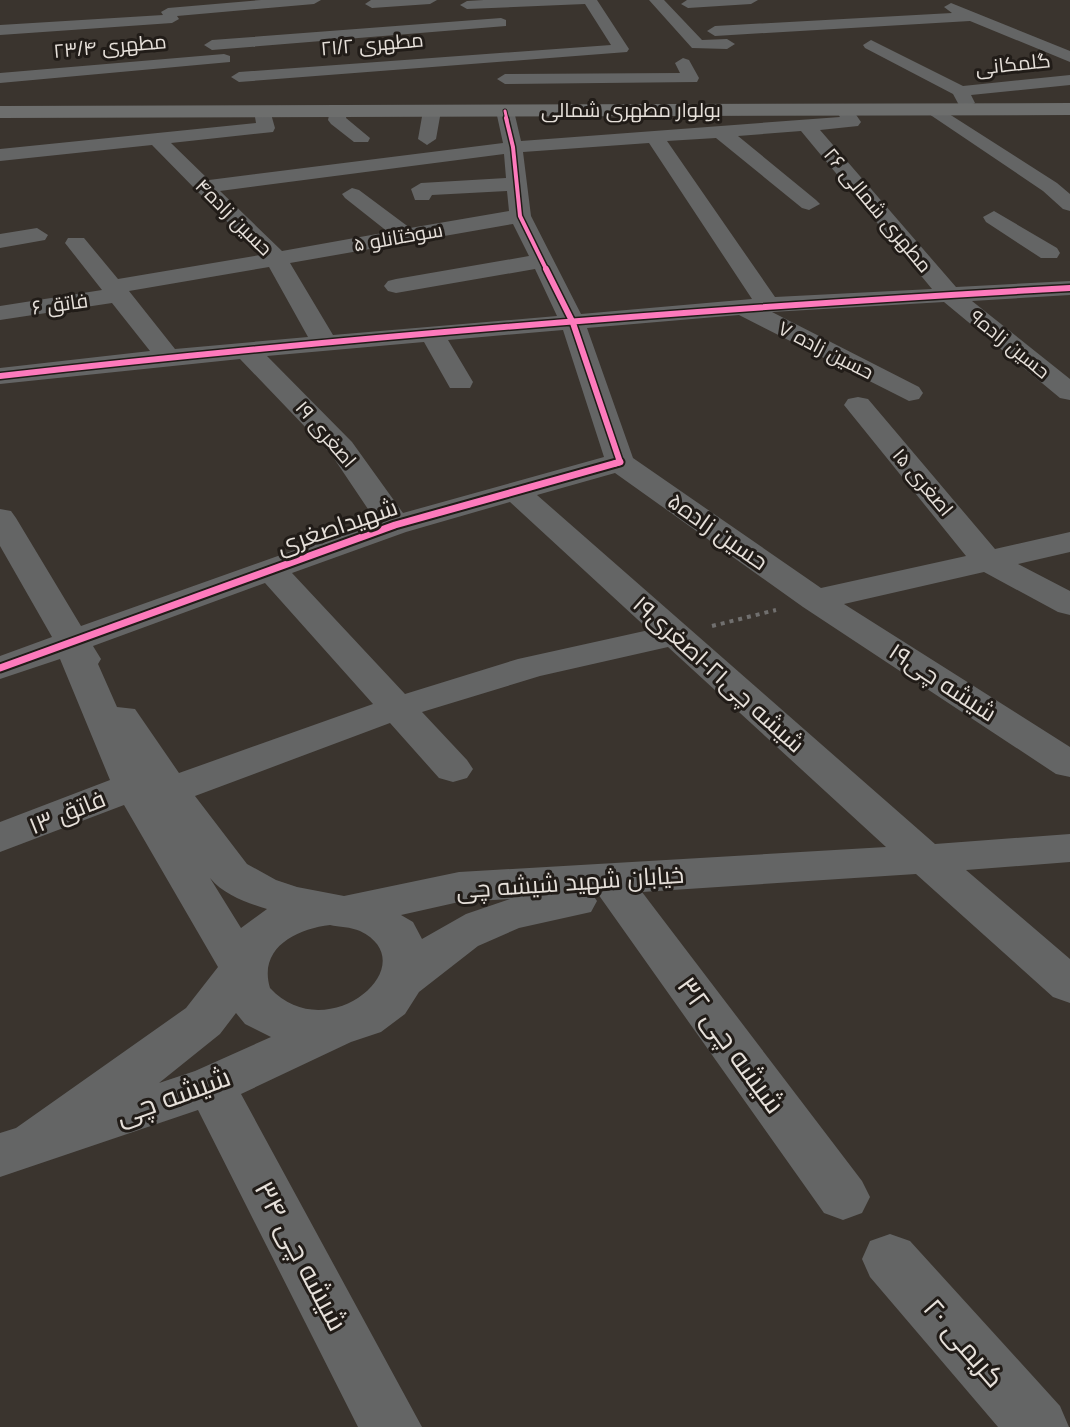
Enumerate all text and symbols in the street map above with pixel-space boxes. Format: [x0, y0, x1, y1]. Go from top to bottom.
street label: مطهری ۲۱/۲ [320, 29, 425, 61]
street label: مطهری ۲۳/۴ [53, 30, 168, 64]
street label: گلمکانی [974, 49, 1052, 81]
street label: بولوار مطهری شمالی [541, 99, 721, 123]
street label: مطهری شمالی ۲۶ [818, 143, 936, 278]
street label: حسین زاده۴ [190, 174, 277, 261]
street label: سوختانلو ۵ [352, 218, 445, 257]
street label: فاتق ۶ [31, 289, 90, 321]
street label: حسین زاده۹ [964, 305, 1054, 384]
street label: حسین زاده ۷ [774, 317, 877, 385]
street label: اصغری ۱۹ [290, 396, 361, 473]
street label: اصغری ۱۵ [887, 444, 957, 521]
street label: حسین زاده۵ [662, 487, 773, 576]
street label: شهیداصغری [273, 493, 401, 560]
street label: شیشه چی۲۱-اصغری۱۹ [626, 590, 810, 760]
street label: شیشه چی۱۹ [883, 637, 1002, 729]
street label: فاتق ۱۳ [25, 785, 110, 841]
street label: خیابان شهید شیشه چی [455, 861, 685, 906]
street label: شیشه چی ۳۲ [669, 971, 791, 1121]
street label: شیشه چی [111, 1061, 236, 1134]
street label: شیشه چی ۳۴ [246, 1176, 353, 1338]
street label: کریمی ۲۰ [917, 1293, 1011, 1394]

